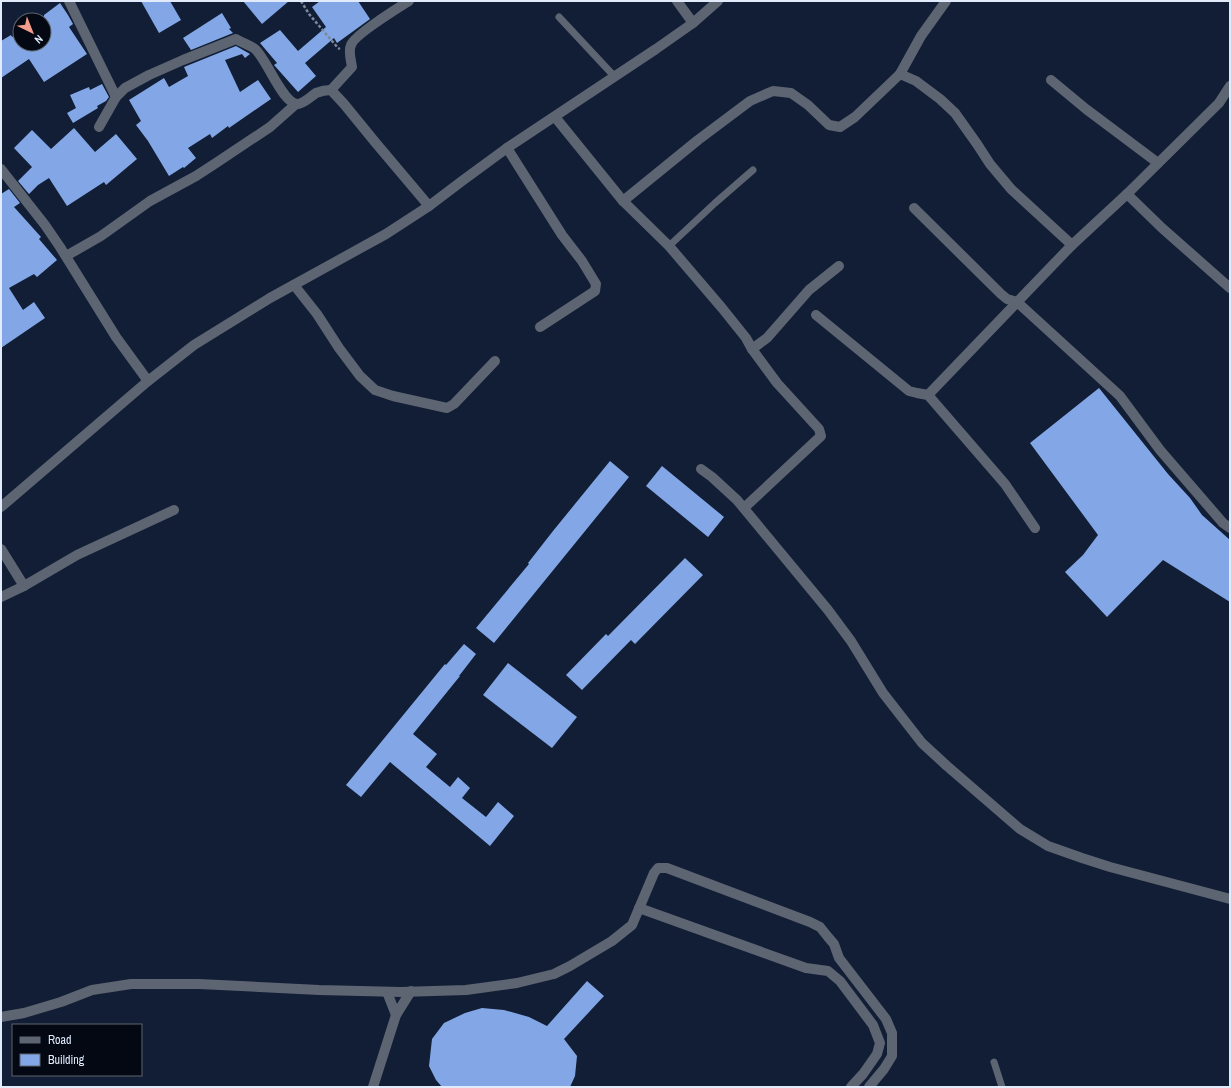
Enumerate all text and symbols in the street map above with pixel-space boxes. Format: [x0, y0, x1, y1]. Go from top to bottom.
north arrow [12, 12, 52, 52]
text: N [32, 32, 46, 47]
legend [12, 1024, 142, 1076]
text: Road [48, 1032, 72, 1048]
text: Building [48, 1052, 85, 1068]

